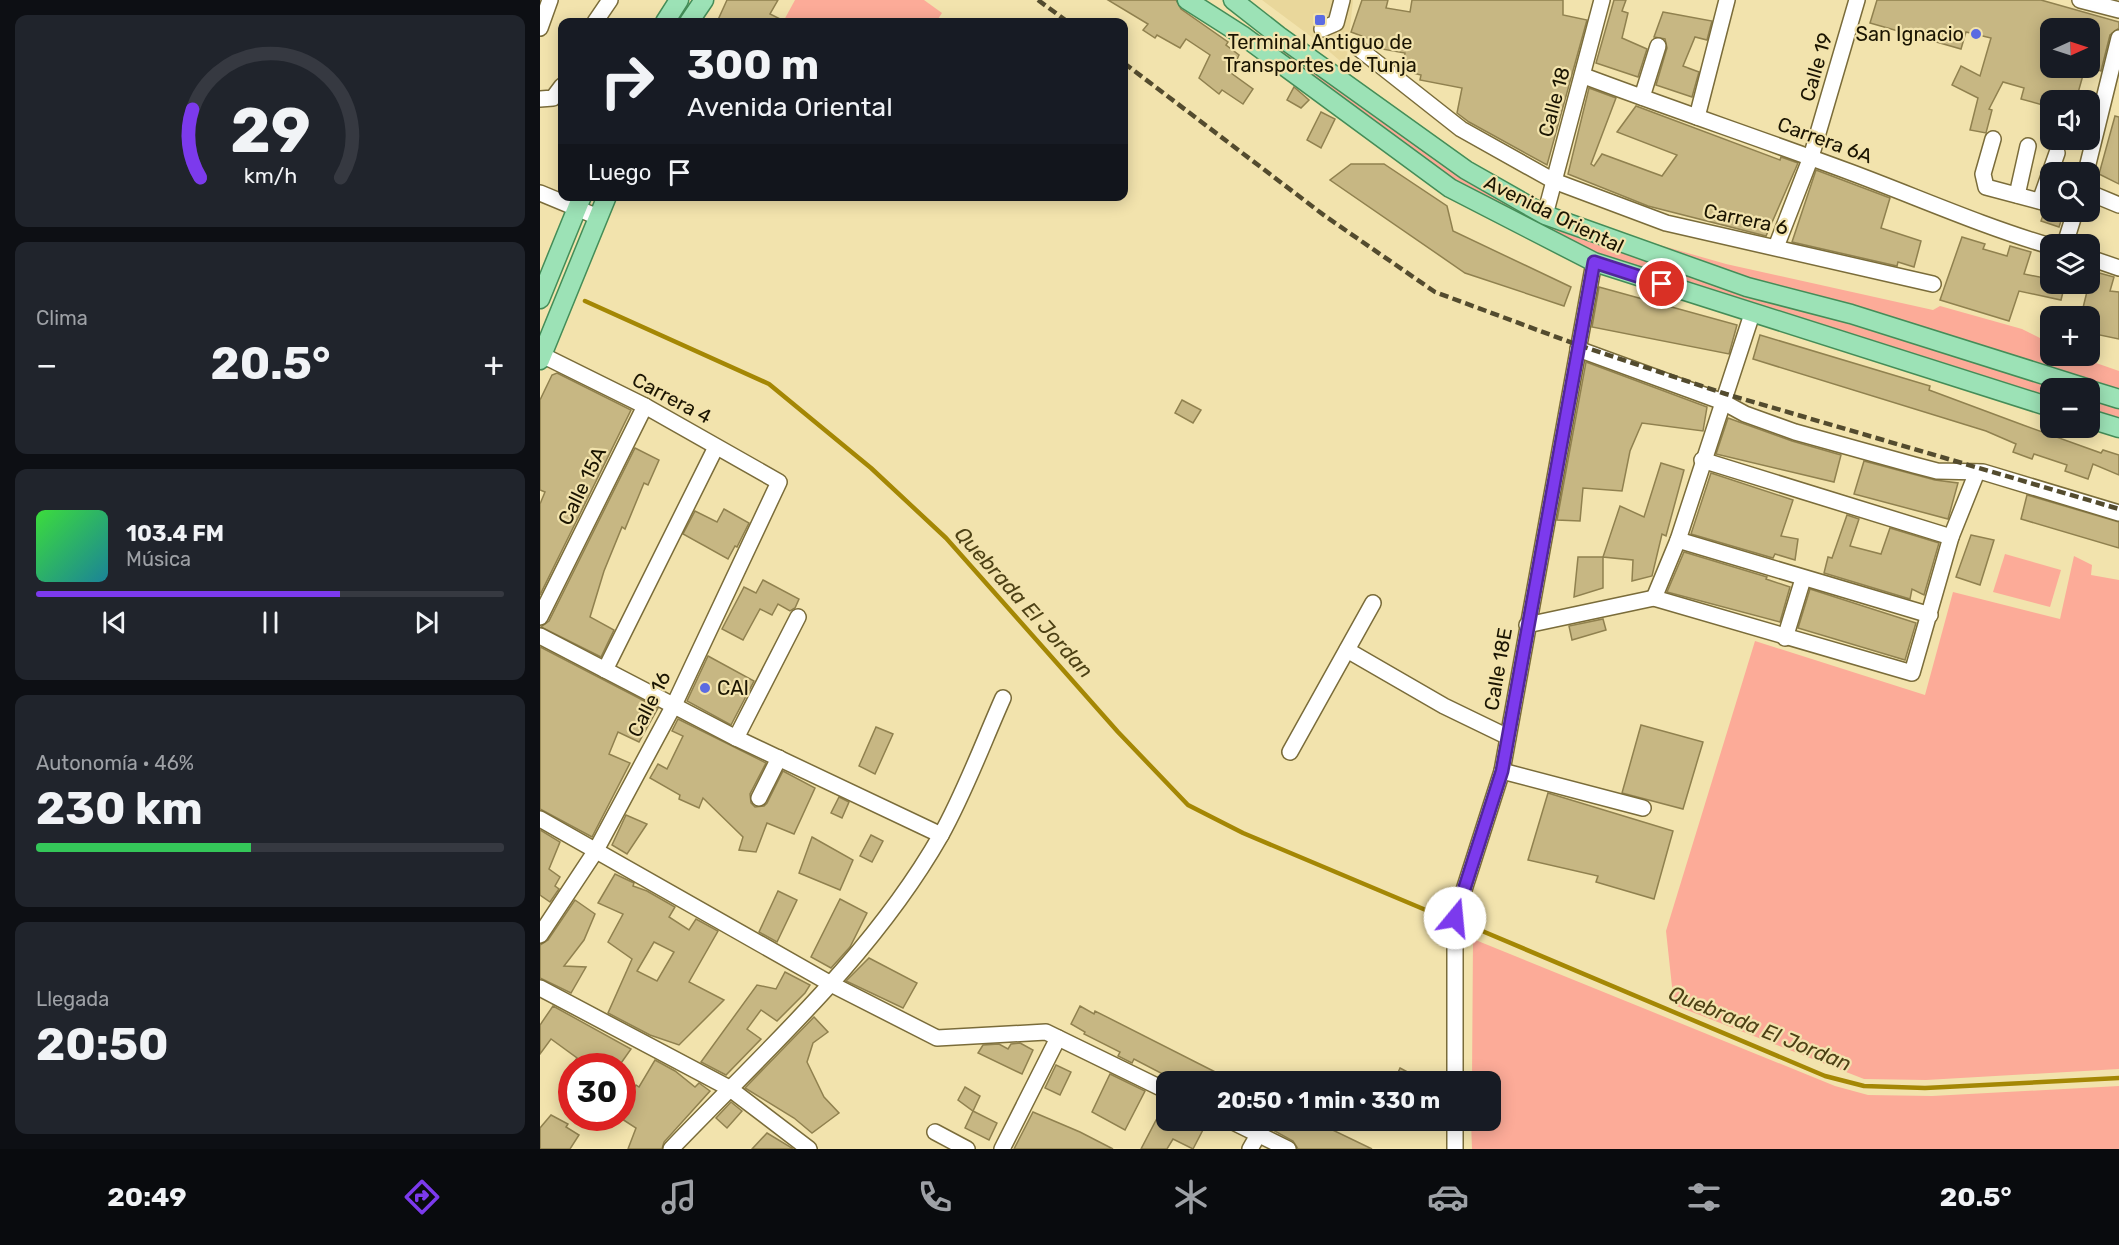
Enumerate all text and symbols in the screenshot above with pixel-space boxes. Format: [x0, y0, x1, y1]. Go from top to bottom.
marker: Terminal Antiguo de Transportes de Tunja [1313, 13, 1327, 27]
north arrow [2040, 18, 2100, 78]
map controls [2040, 18, 2100, 438]
place label: San Ignacio [1856, 22, 1964, 46]
marker: San Ignacio [1969, 27, 1983, 41]
place label: Terminal Antiguo de Transportes de Tunja [1223, 30, 1417, 77]
street label: Calle 19 [1795, 30, 1837, 104]
text: 300 m [687, 40, 819, 90]
icon: right [588, 42, 666, 120]
street label: Calle 18 [1533, 64, 1575, 140]
button: sound [2040, 90, 2100, 150]
text: Avenida Oriental [687, 91, 893, 123]
text: 29 [230, 94, 310, 168]
street label: Carrera 6A [1774, 112, 1876, 168]
icon: arrive [663, 156, 696, 189]
text: Luego [588, 159, 651, 186]
button: search [2040, 162, 2100, 222]
text: km/h [243, 163, 297, 188]
street label: Avenida Oriental [1480, 170, 1628, 258]
street label: Carrera 6 [1701, 198, 1791, 240]
button: layers [2040, 234, 2100, 294]
pin [1636, 258, 1687, 309]
icon: arrive [1645, 267, 1678, 300]
text: Clima [36, 306, 88, 330]
button: + [2040, 306, 2100, 366]
text: 20.5° [211, 337, 330, 390]
text: − [36, 345, 57, 384]
text: + [483, 345, 504, 384]
street label: Carrera 4 [628, 367, 716, 429]
button: − [2040, 378, 2100, 438]
street label: Calle 15A [553, 443, 611, 529]
text: 103.4 FM [126, 520, 224, 547]
water label: Quebrada El Jordan [949, 521, 1099, 683]
text: Música [126, 547, 191, 571]
icon: previous [98, 606, 131, 639]
icon: pause [254, 606, 287, 639]
icon: next [410, 606, 443, 639]
street label: Calle 18E [1479, 626, 1517, 712]
street label: Calle 16 [622, 667, 676, 741]
place label: CAI [717, 676, 749, 700]
marker: CAI [698, 681, 712, 695]
text: Autonomía · 46% [36, 751, 194, 775]
text: 230 km [36, 782, 203, 835]
position arrow [1423, 886, 1487, 950]
water label: Quebrada El Jordan [1665, 980, 1855, 1076]
text: Llegada [36, 987, 109, 1011]
text: 20:50 [36, 1018, 169, 1071]
speed limit sign: 30 [558, 1053, 636, 1131]
text: 20:50 · 1 min · 330 m [1217, 1087, 1440, 1114]
icon: directions [401, 1176, 443, 1218]
icon: music [658, 1176, 700, 1218]
icon: phone [914, 1176, 956, 1218]
icon: climate [1170, 1176, 1212, 1218]
icon: car [1427, 1176, 1469, 1218]
icon: filters [1683, 1176, 1725, 1218]
text: 20:49 [107, 1181, 187, 1213]
text: 20.5° [1940, 1181, 2012, 1213]

